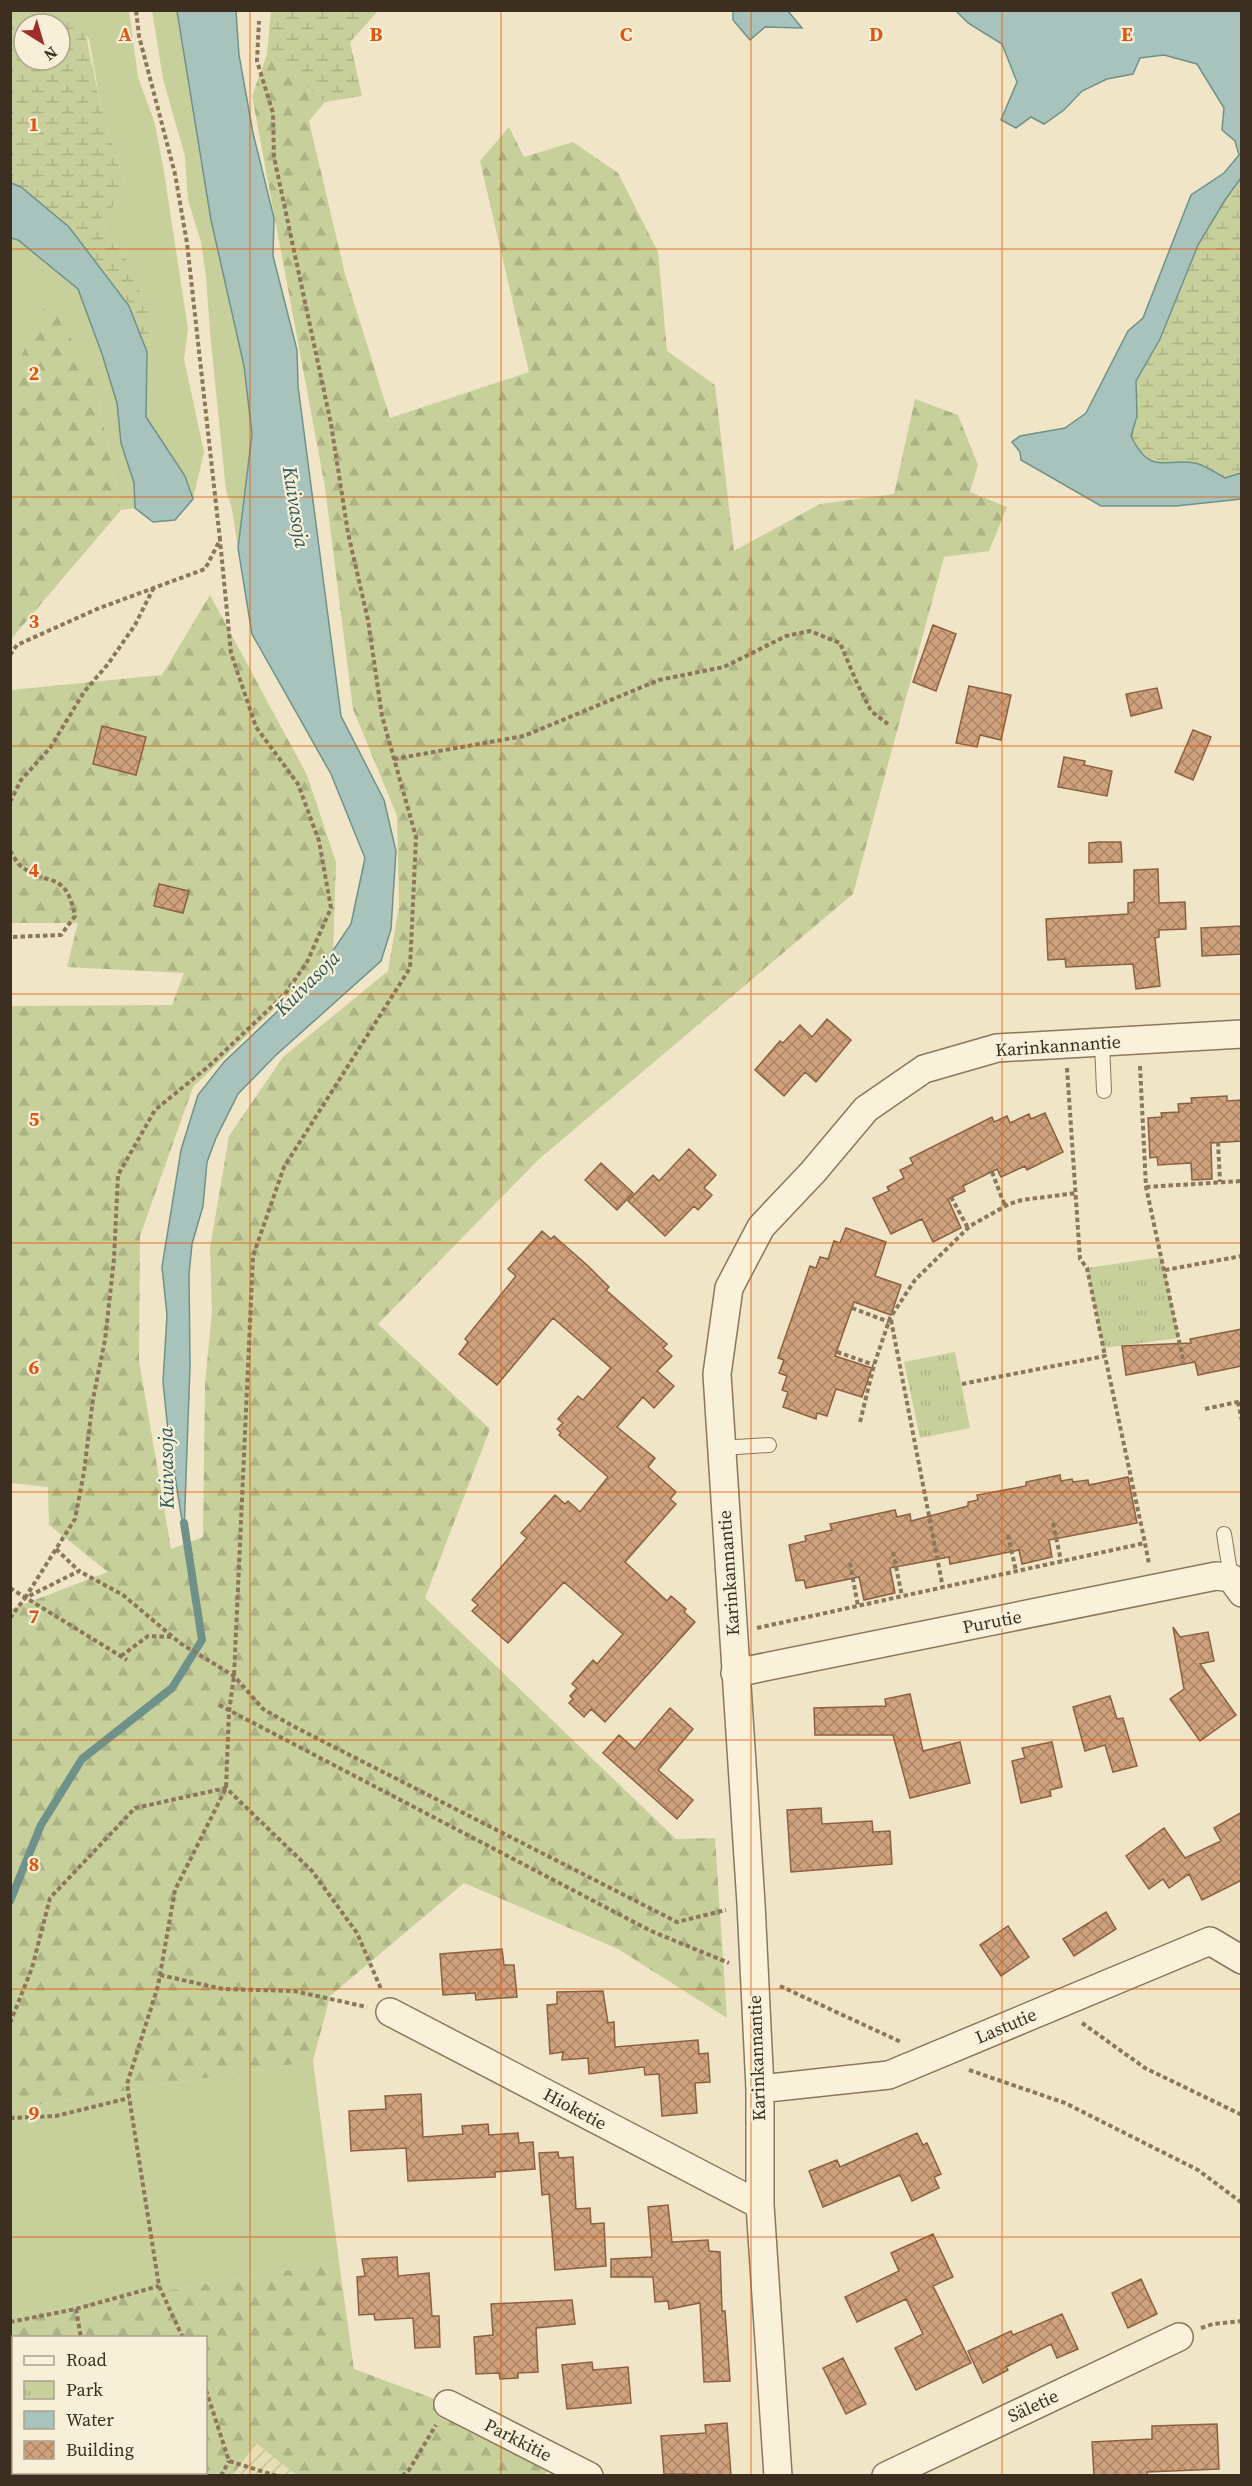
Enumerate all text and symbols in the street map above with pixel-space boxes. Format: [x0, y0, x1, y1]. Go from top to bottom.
north arrow [12, 12, 72, 72]
text: A [118, 20, 132, 48]
text: B [369, 20, 383, 48]
text: C [620, 20, 632, 48]
text: D [869, 20, 883, 48]
text: E [1121, 20, 1133, 48]
text: N [39, 42, 62, 66]
text: 1 [29, 110, 39, 138]
text: 2 [29, 359, 40, 387]
water label: Kuivasoja [276, 463, 316, 550]
text: 3 [29, 607, 40, 635]
text: 4 [29, 856, 40, 884]
water label: Kuivasoja [267, 944, 346, 1023]
street label: Karinkannantie [994, 1029, 1122, 1062]
text: 5 [29, 1105, 40, 1133]
text: 6 [29, 1353, 40, 1381]
water label: Kuivasoja [151, 1426, 181, 1510]
street label: Karinkannantie [712, 1509, 745, 1637]
text: 7 [29, 1602, 40, 1630]
street label: Purutie [960, 1604, 1024, 1639]
text: 8 [29, 1850, 39, 1878]
street label: Karinkannantie [742, 1995, 771, 2121]
street label: Lastutie [971, 2001, 1040, 2050]
street label: Hioketie [539, 2081, 611, 2136]
text: 9 [29, 2099, 40, 2127]
legend [12, 2336, 207, 2474]
text: Road [66, 2347, 107, 2372]
text: Park [66, 2377, 103, 2402]
street label: Säletie [1003, 2383, 1062, 2428]
text: Water [66, 2407, 114, 2432]
street label: Parkkitie [480, 2412, 556, 2467]
text: Building [66, 2437, 134, 2462]

